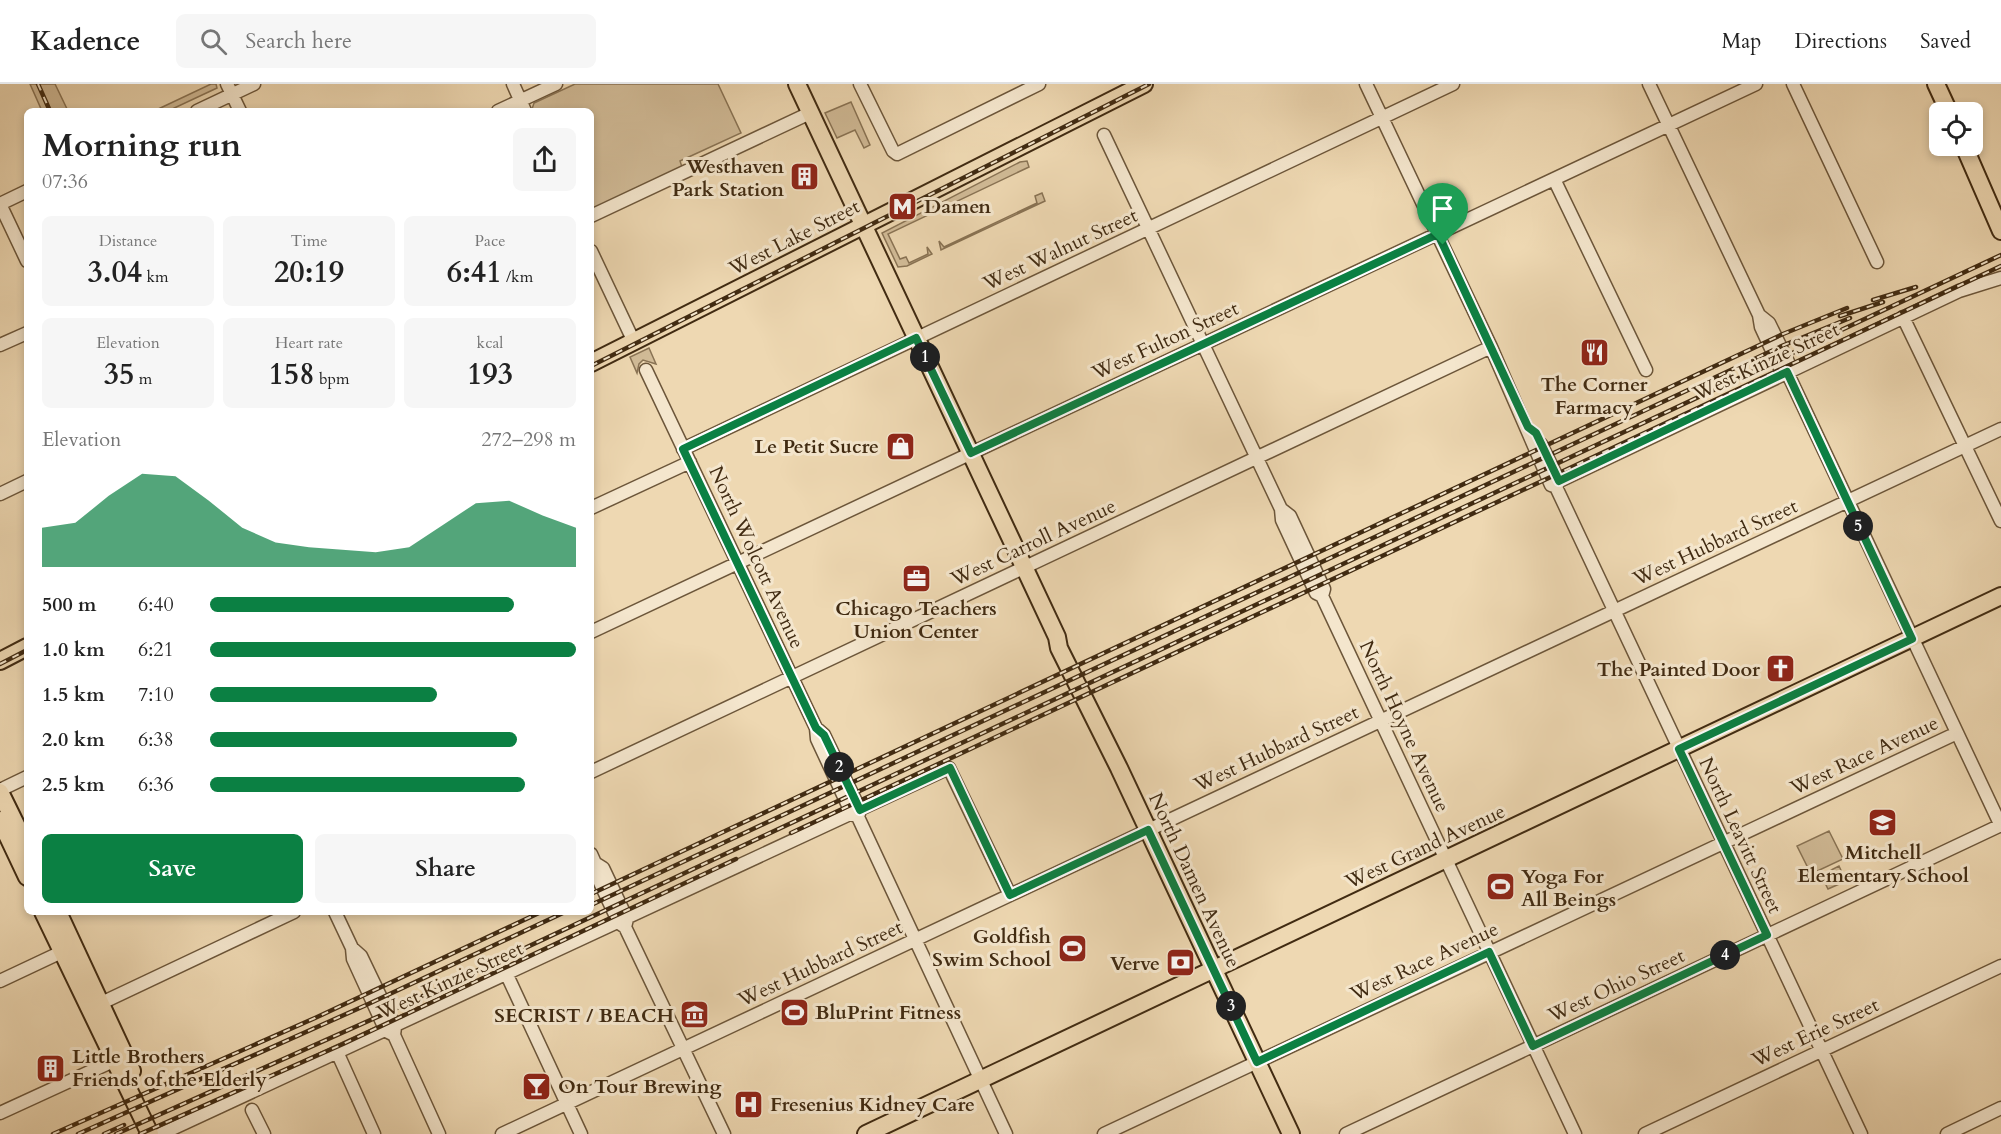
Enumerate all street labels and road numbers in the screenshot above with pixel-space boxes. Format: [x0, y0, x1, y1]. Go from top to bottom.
street label: West Lake Street [723, 193, 865, 283]
street label: West Walnut Street [978, 202, 1142, 298]
street label: West Fulton Street [1087, 294, 1244, 387]
street label: West Kinzie Street [1688, 315, 1844, 408]
street label: North Wolcott Avenue [702, 461, 811, 653]
street label: West Carroll Avenue [945, 492, 1120, 593]
street label: West Hubbard Street [1628, 492, 1803, 593]
street label: North Hoyne Avenue [1353, 636, 1456, 816]
street label: West Hubbard Street [1189, 698, 1364, 799]
street label: West Race Avenue [1785, 709, 1943, 802]
street label: North Leavitt Street [1692, 753, 1789, 918]
street label: North Damen Avenue [1142, 788, 1247, 972]
street label: West Grand Avenue [1340, 798, 1510, 896]
street label: West Hubbard Street [733, 913, 908, 1014]
street label: West Race Avenue [1345, 915, 1503, 1008]
street label: West Kinzie Street [372, 934, 528, 1027]
street label: West Ohio Street [1543, 942, 1689, 1029]
street label: West Erie Street [1746, 991, 1884, 1074]

